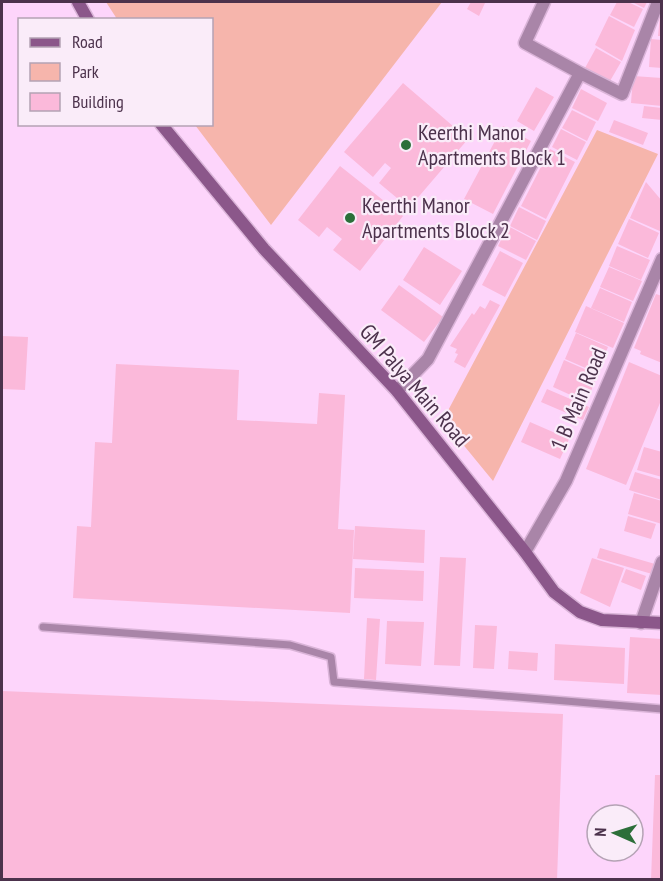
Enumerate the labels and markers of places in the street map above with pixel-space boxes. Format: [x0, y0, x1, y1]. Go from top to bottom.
place label: Keerthi Manor Apartments Block 1 [418, 118, 566, 171]
marker: Keerthi Manor Apartments Block 1 [399, 138, 413, 152]
place label: Keerthi Manor Apartments Block 2 [362, 191, 510, 244]
marker: Keerthi Manor Apartments Block 2 [343, 211, 357, 225]

